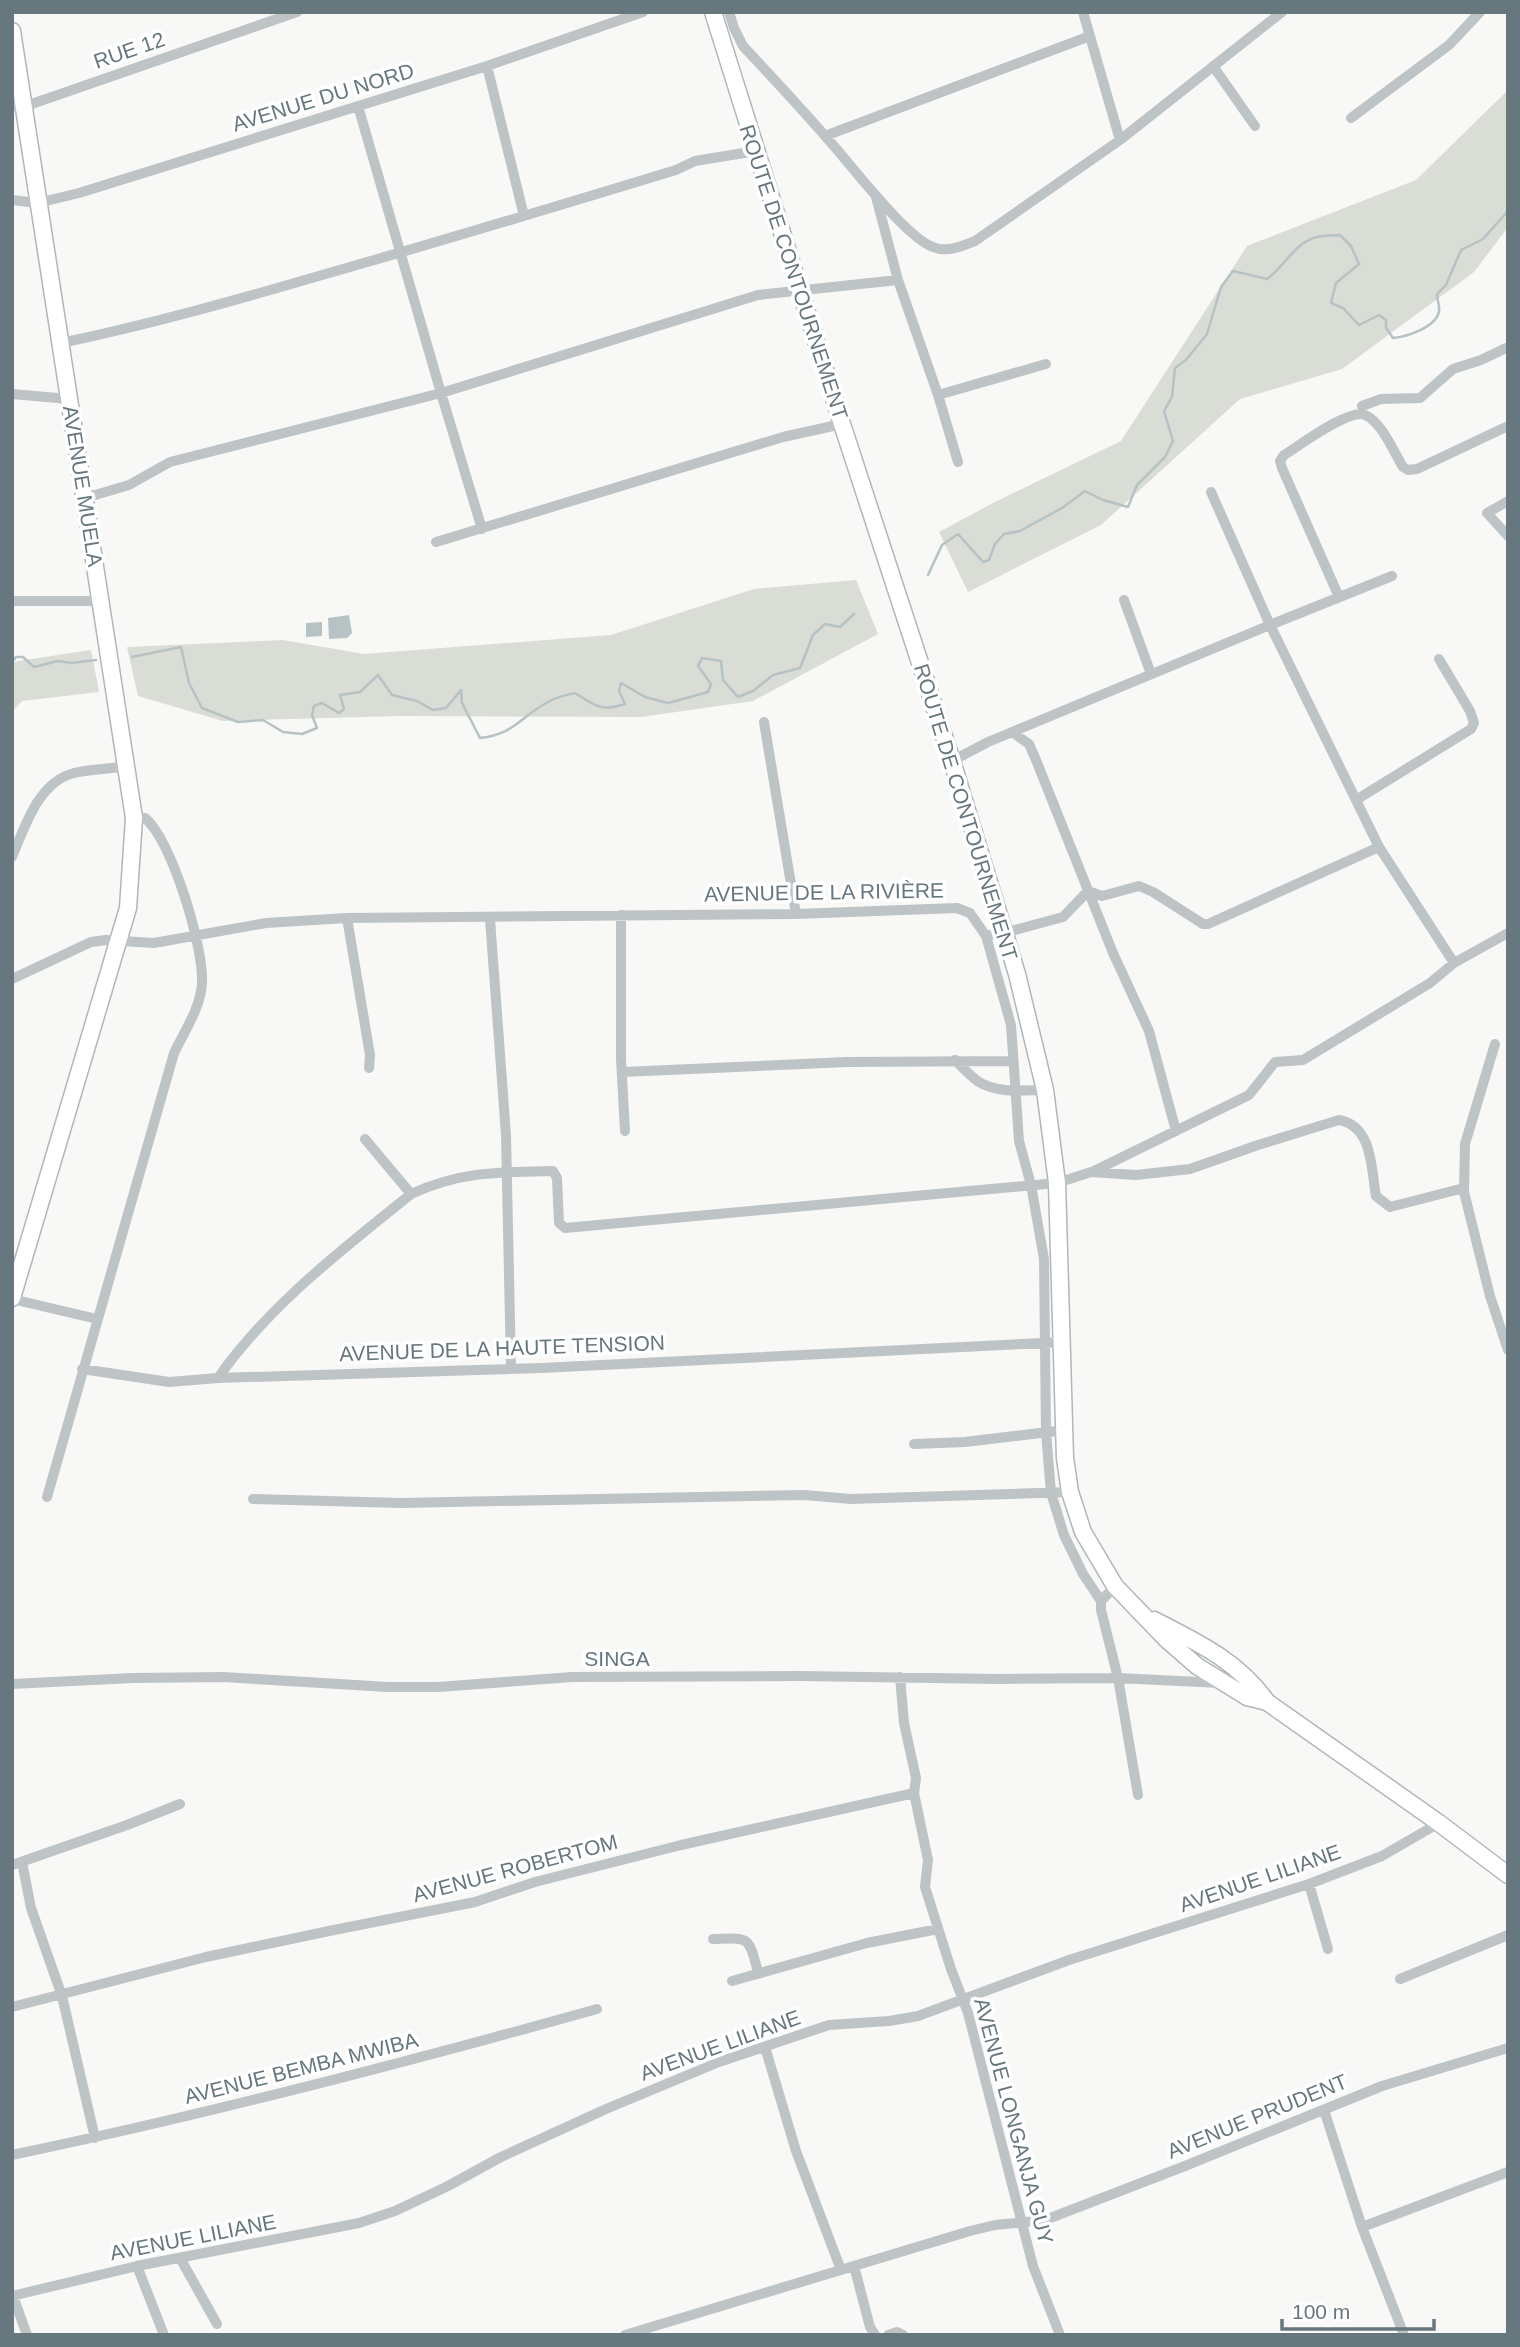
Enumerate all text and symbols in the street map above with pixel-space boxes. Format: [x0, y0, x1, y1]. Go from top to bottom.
street label: RUE 12 [90, 27, 168, 73]
street label: AVENUE DU NORD [229, 58, 417, 136]
street label: ROUTE DE CONTOURNEMENT [735, 122, 853, 423]
street label: AVENUE MUELA [59, 404, 107, 568]
street label: ROUTE DE CONTOURNEMENT [910, 661, 1022, 963]
street label: AVENUE DE LA RIVIÈRE [704, 878, 944, 906]
street label: AVENUE DE LA HAUTE TENSION [339, 1331, 665, 1365]
street label: SINGA [584, 1647, 650, 1670]
street label: AVENUE ROBERTOM [410, 1830, 620, 1906]
street label: AVENUE LILIANE [1176, 1840, 1344, 1916]
street label: AVENUE LONGANJA GUY [970, 1995, 1058, 2247]
street label: AVENUE LILIANE [637, 2005, 803, 2085]
street label: AVENUE BEMBA MWIBA [182, 2028, 420, 2108]
street label: AVENUE PRUDENT [1164, 2069, 1351, 2163]
street label: AVENUE LILIANE [108, 2210, 278, 2264]
scale bar [1282, 2288, 1434, 2332]
text: 100 m [1292, 2300, 1350, 2323]

